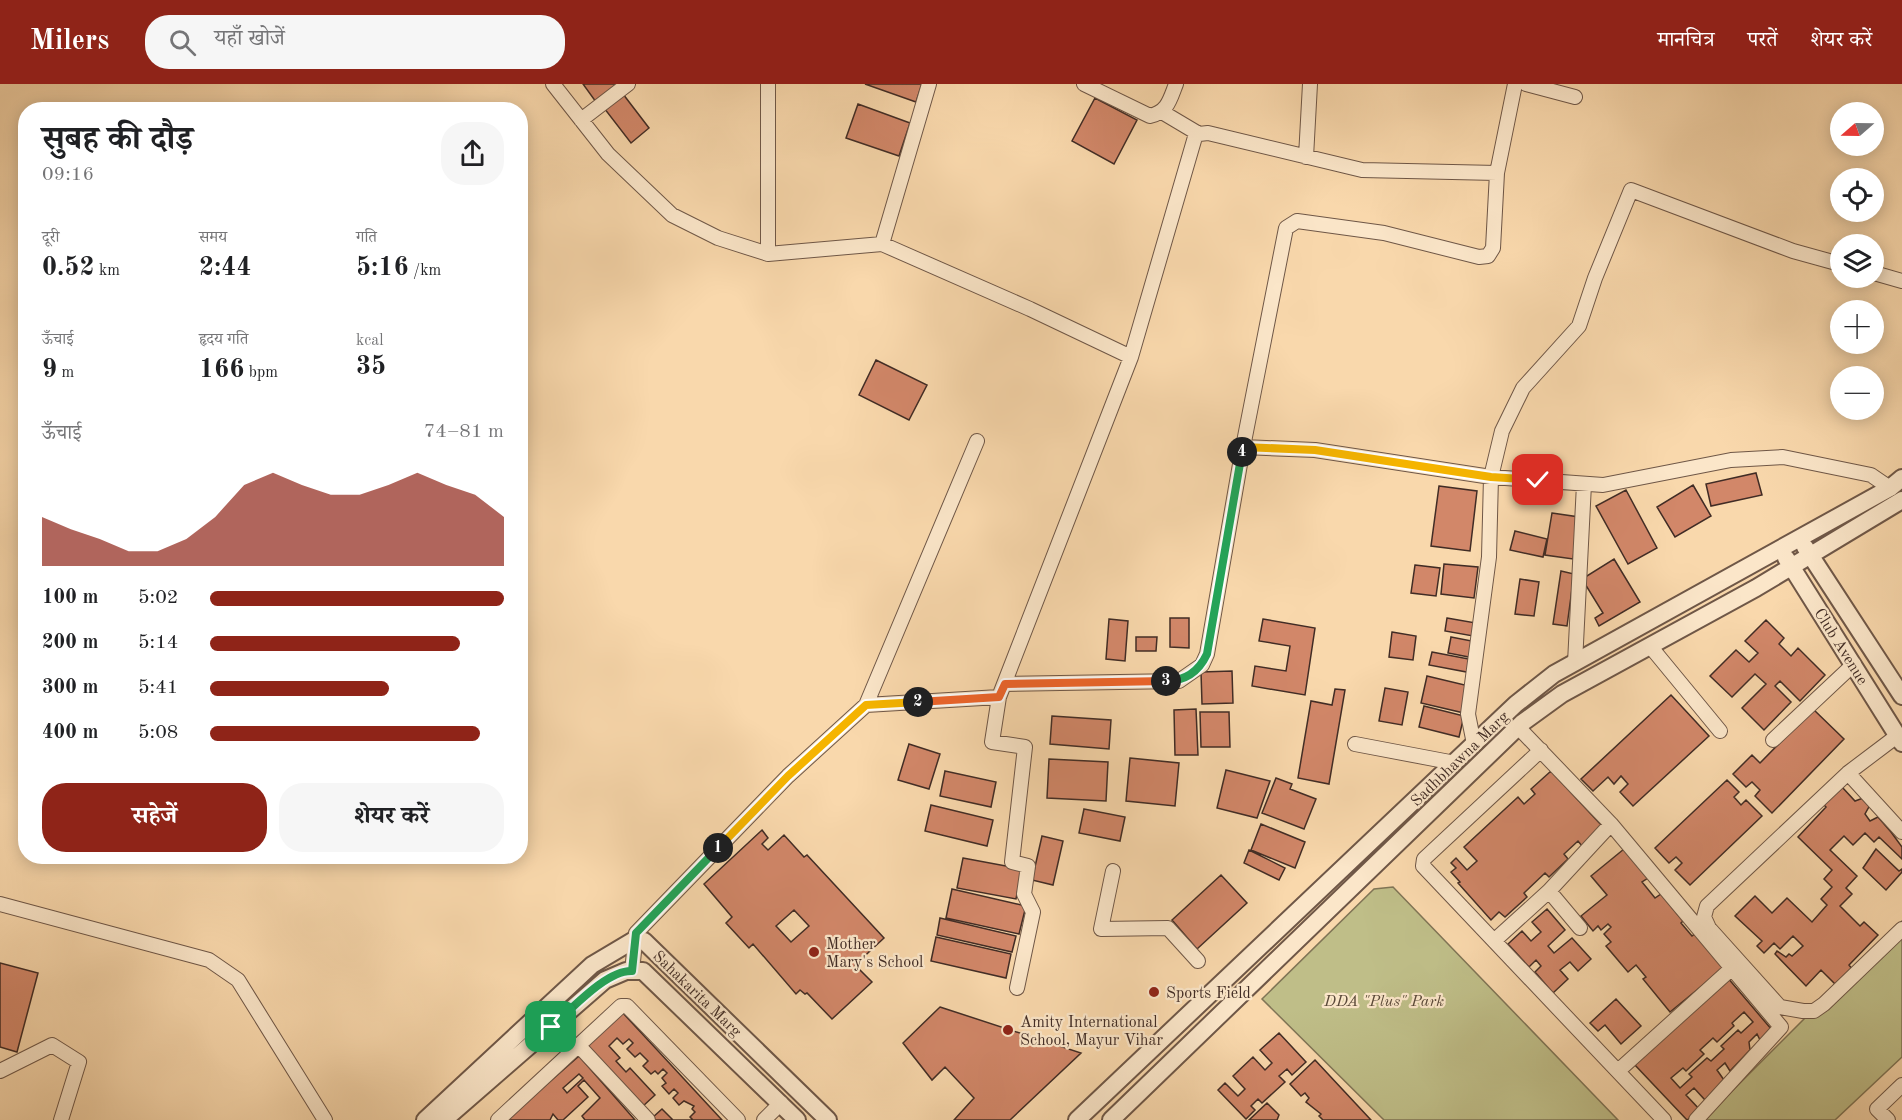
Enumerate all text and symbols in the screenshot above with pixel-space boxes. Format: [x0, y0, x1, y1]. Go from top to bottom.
search box [145, 15, 565, 69]
icon: search [166, 26, 199, 59]
text: Milers [30, 28, 109, 56]
text: यहाँ खोजें [214, 28, 285, 50]
text: मानचित्र [1658, 30, 1714, 51]
text: परतें [1747, 30, 1777, 51]
text: शेयर करें [1810, 30, 1872, 51]
north arrow [1830, 102, 1884, 156]
map controls [1830, 102, 1884, 420]
button: share [441, 122, 504, 185]
text: सुबह की दौड़ [42, 124, 193, 157]
text: 09:16 [42, 165, 94, 185]
button: locate [1830, 168, 1884, 222]
text: दूरी [42, 230, 59, 246]
text: समय [199, 230, 227, 246]
text: गति [356, 230, 377, 246]
button: layers [1830, 234, 1884, 288]
text: 0.52 [42, 255, 95, 281]
text: 2:44 [199, 255, 252, 281]
text: 5:16 [356, 255, 409, 281]
text: km [95, 263, 120, 279]
text: /km [409, 263, 441, 279]
button: + [1830, 300, 1884, 354]
text: ऊँचाई [42, 332, 74, 348]
text: हृदय गति [199, 332, 248, 348]
text: kcal [356, 333, 384, 349]
text: 35 [356, 354, 386, 380]
text: 9 [42, 357, 57, 383]
text: 166 [199, 357, 244, 383]
text: m [57, 365, 74, 381]
text: bpm [244, 365, 278, 381]
button: − [1830, 366, 1884, 420]
text: 74–81 m [424, 422, 504, 442]
text: ऊँचाई [42, 424, 81, 444]
pin: 4 [1227, 437, 1257, 467]
text: 4 [1237, 444, 1247, 460]
pin [1512, 454, 1563, 505]
icon: check [1521, 463, 1554, 496]
text: 100 m [42, 588, 98, 608]
text: 5:02 [138, 588, 178, 608]
street label: Club Avenue [1810, 606, 1870, 688]
text: 200 m [42, 633, 98, 653]
text: 5:14 [138, 633, 178, 653]
pin: 3 [1151, 666, 1181, 696]
text: 3 [1161, 673, 1171, 689]
text: 300 m [42, 678, 98, 698]
text: 5:41 [138, 678, 178, 698]
pin: 2 [903, 687, 933, 717]
text: 2 [913, 694, 923, 710]
street label: Sadhbhawna Marg [1408, 709, 1513, 810]
text: 400 m [42, 723, 98, 743]
text: 5:08 [138, 723, 178, 743]
button: सहेजें [42, 783, 267, 852]
button: शेयर करें [279, 783, 504, 852]
pin: 1 [703, 833, 733, 863]
text: 1 [713, 840, 723, 856]
place label: Mother Mary's School [826, 937, 923, 971]
marker: Mother Mary's School [807, 945, 821, 959]
street label: Sahakarita Marg [649, 948, 744, 1041]
marker: Sports Field [1147, 985, 1161, 999]
place label: Sports Field [1166, 986, 1251, 1002]
park label: DDA "Plus" Park [1323, 994, 1444, 1010]
pin [525, 1001, 576, 1052]
icon: arrive [534, 1010, 567, 1043]
place label: Amity International School, Mayur Vihar [1020, 1015, 1163, 1049]
marker: Amity International School, Mayur Vihar [1001, 1023, 1015, 1037]

